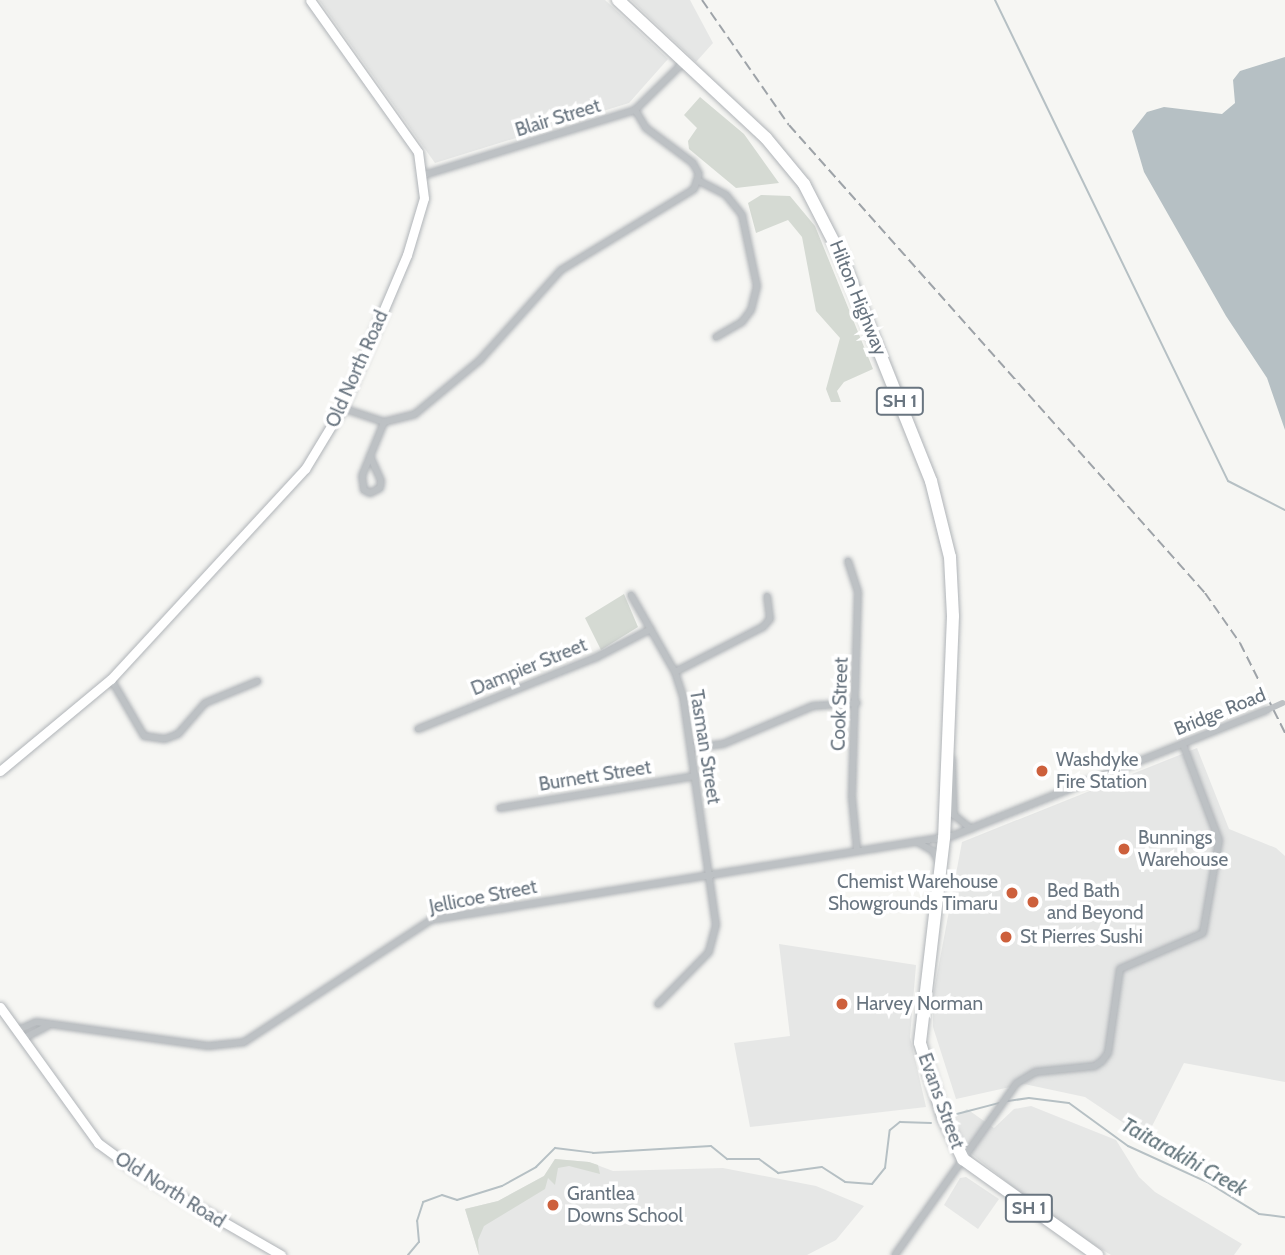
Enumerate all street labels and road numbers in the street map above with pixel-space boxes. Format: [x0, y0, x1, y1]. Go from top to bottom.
street label: Blair Street [513, 94, 603, 142]
street label: Hilton Highway [825, 237, 891, 359]
street label: Old North Road [321, 307, 393, 431]
road number: SH 1 [876, 386, 925, 416]
street label: Dampier Street [468, 633, 590, 701]
street label: Cook Street [827, 657, 853, 751]
street label: Bridge Road [1171, 683, 1269, 741]
street label: Tasman Street [685, 688, 725, 806]
street label: Burnett Street [537, 756, 653, 796]
street label: Jellicoe Street [427, 875, 539, 919]
street label: Evans Street [913, 1050, 969, 1152]
street label: Old North Road [111, 1147, 229, 1233]
road number: SH 1 [1004, 1194, 1054, 1223]

